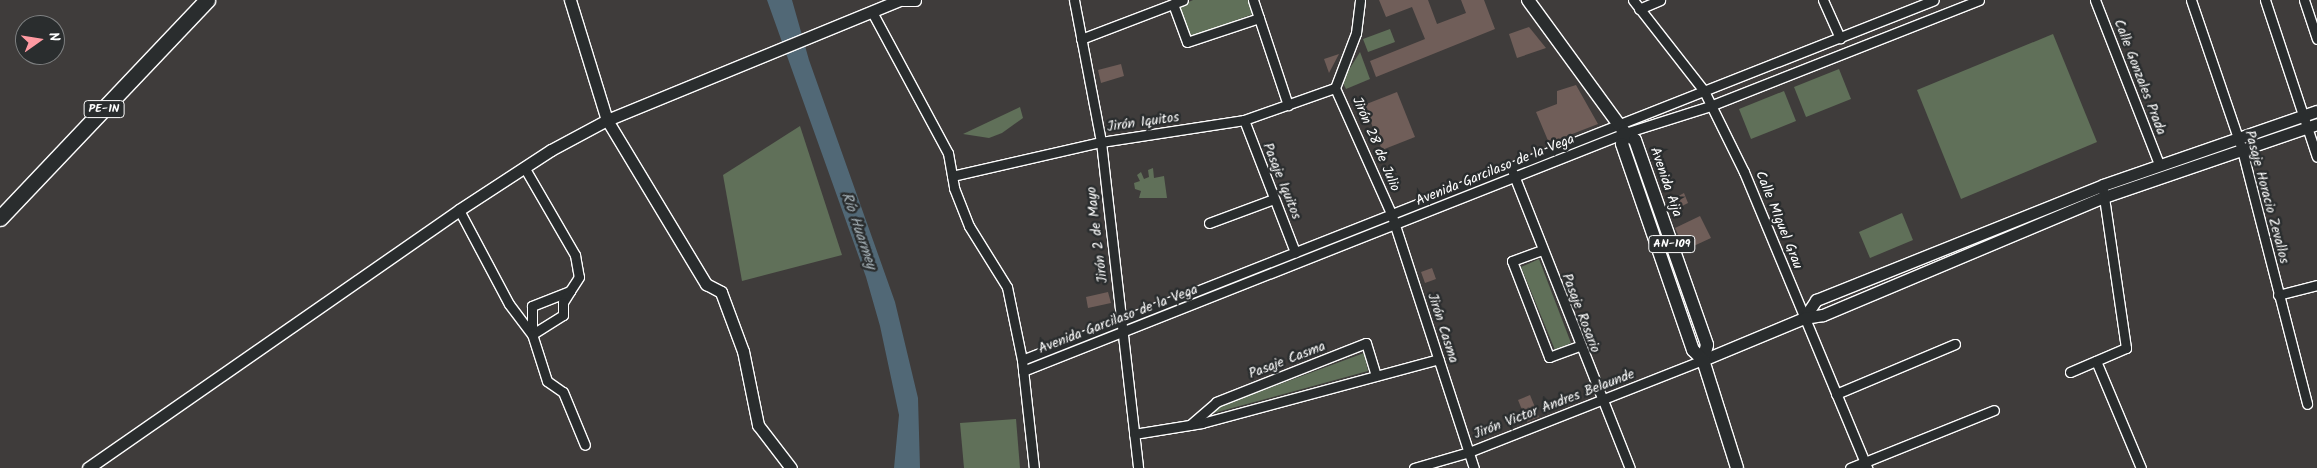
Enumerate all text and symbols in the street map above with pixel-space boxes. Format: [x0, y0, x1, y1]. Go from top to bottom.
north arrow [15, 15, 65, 65]
street label: Calle Gonzales Prada [2110, 17, 2170, 137]
text: N [42, 30, 65, 44]
street label: Jirón 28 de Julio [1348, 94, 1404, 194]
road number: PE-1N [83, 100, 125, 118]
street label: Jirón Iquitos [1106, 109, 1180, 135]
street label: Pasaje Horacio Zevallos [2241, 129, 2293, 265]
street label: Avenida Garcilaso de la Vega [1413, 130, 1577, 210]
street label: Pasaje Iquitos [1259, 140, 1305, 222]
street label: Avenida Aija [1646, 145, 1686, 219]
street label: Calle MIguel Grau [1752, 168, 1806, 272]
street label: Jirón 2 de Mayo [1083, 186, 1111, 284]
water label: Río Huarmey [836, 190, 880, 272]
road number: AN-109 [1648, 234, 1696, 253]
street label: Pasaje Rosario [1558, 271, 1604, 355]
street label: Avenida Garcilaso de la Vega [1036, 281, 1200, 357]
street label: Jirón Casma [1424, 291, 1462, 365]
street label: Pasaje Casma [1246, 338, 1328, 382]
street label: Jirón Victor Andres Belaunde [1471, 365, 1637, 443]

